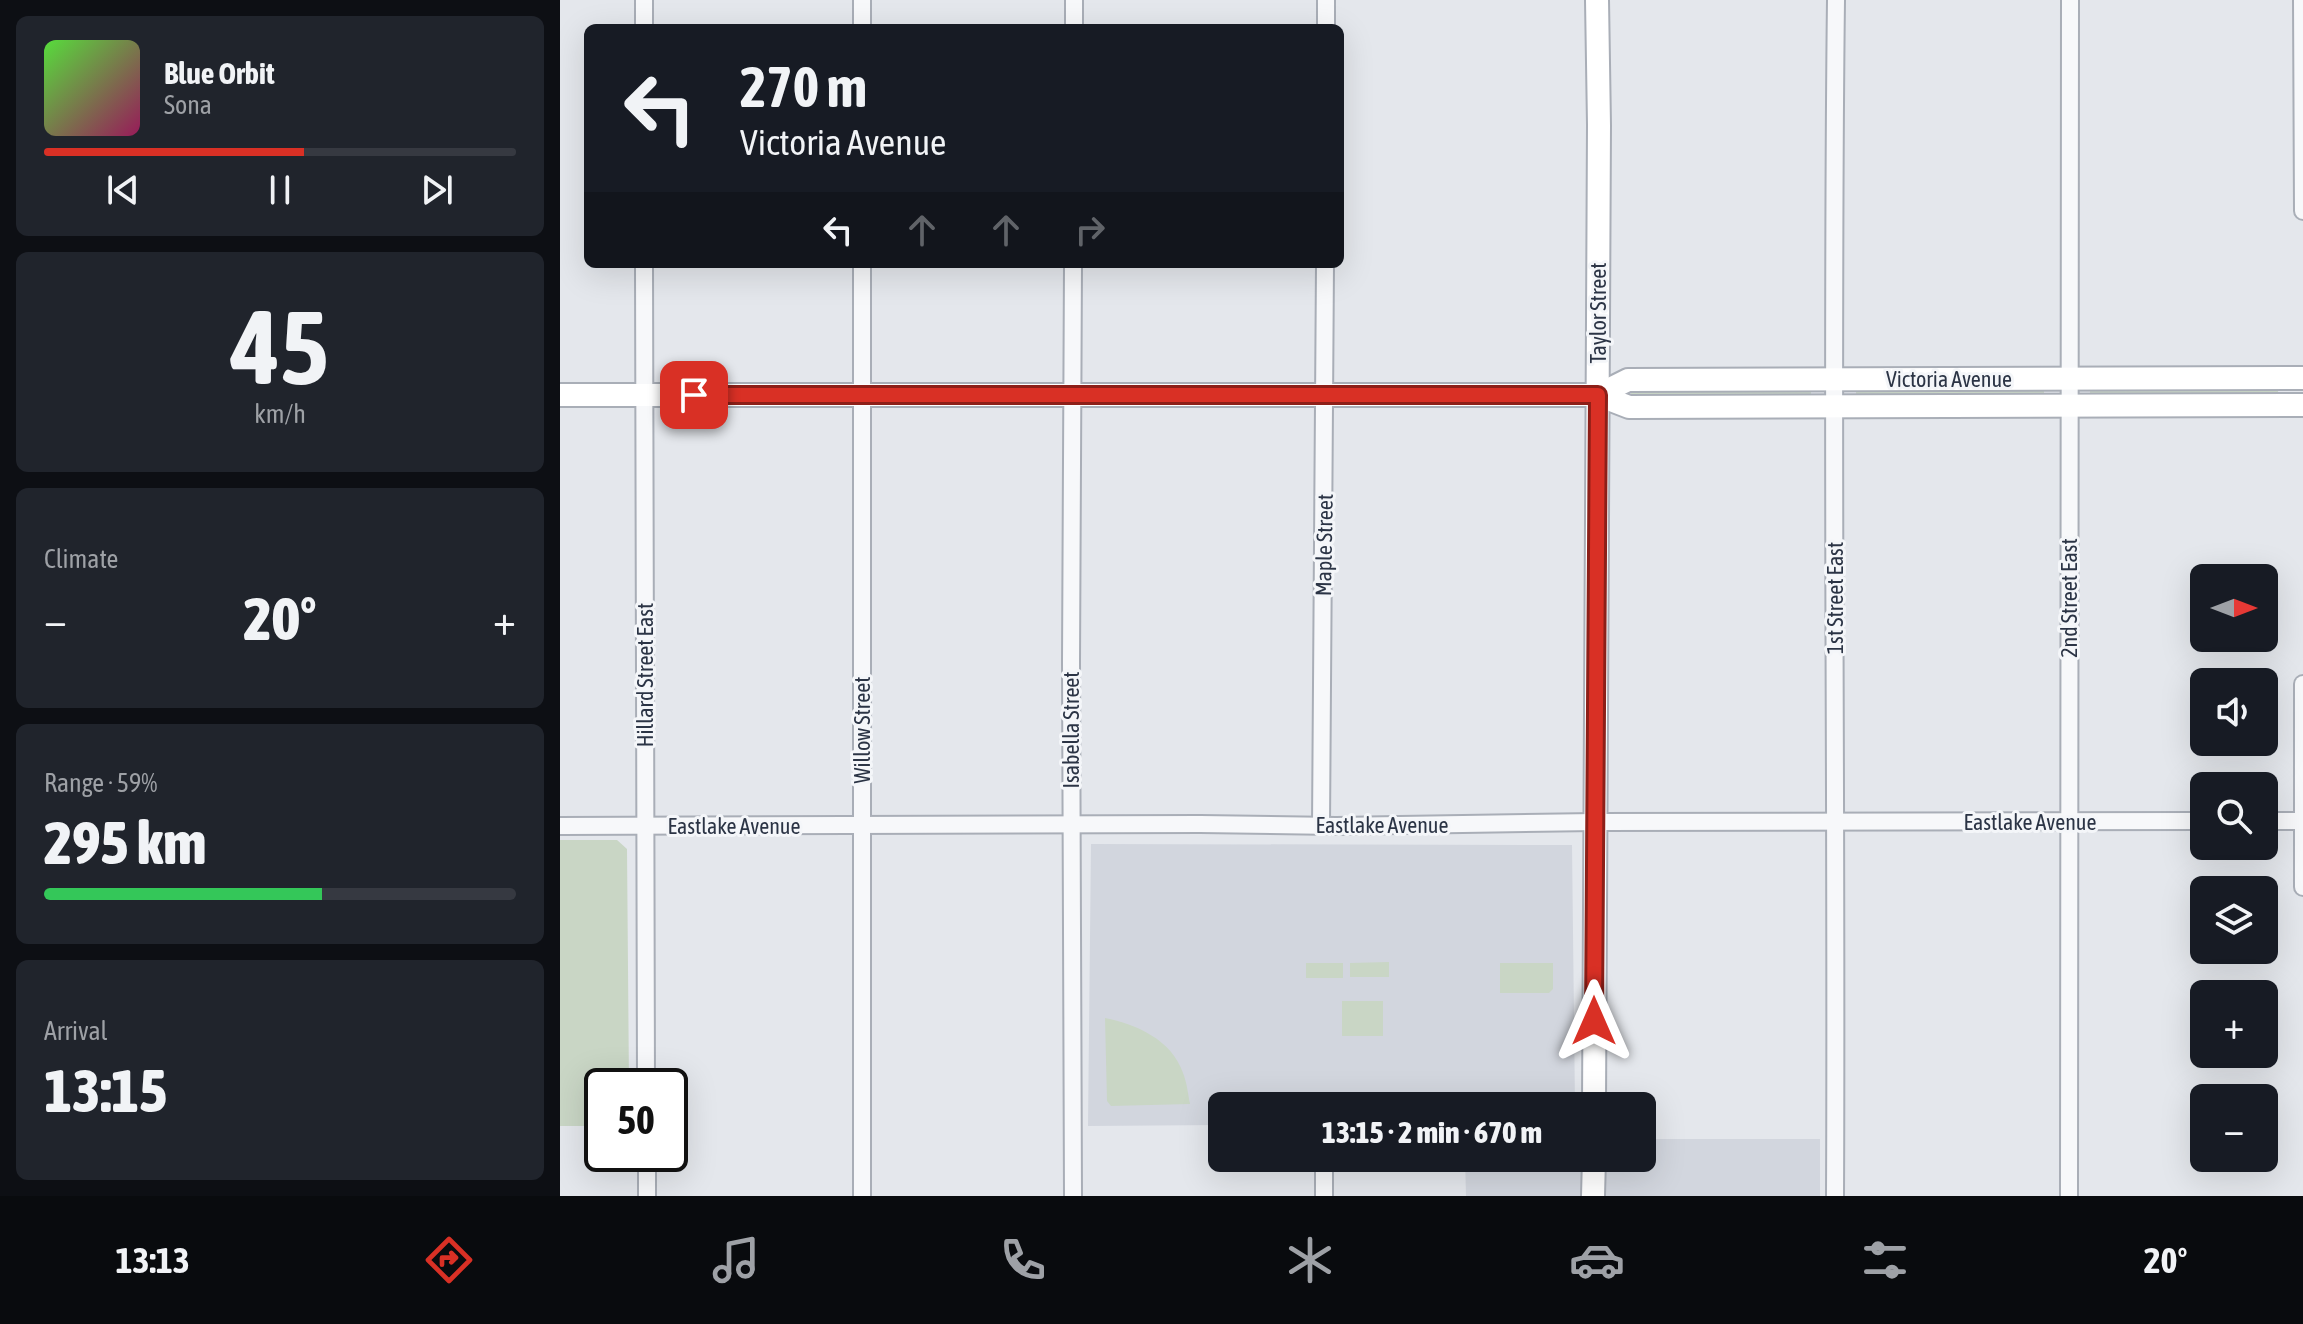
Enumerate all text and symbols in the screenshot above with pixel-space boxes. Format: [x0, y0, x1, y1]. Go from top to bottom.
text: 270 m [740, 55, 867, 119]
text: Blue Orbit [164, 56, 275, 90]
icon: left [608, 56, 712, 160]
text: Sona [164, 90, 212, 120]
text: Victoria Avenue [740, 121, 946, 163]
icon: previous [101, 168, 145, 212]
icon: pause [258, 168, 302, 212]
icon: next [415, 168, 459, 212]
icon: left [816, 208, 860, 252]
icon: ahead [900, 208, 944, 252]
icon: ahead [984, 208, 1028, 252]
icon: right [1068, 208, 1112, 252]
street label: Taylor Street [1585, 262, 1611, 364]
text: 45 [231, 287, 329, 406]
pin [660, 361, 728, 429]
street label: Victoria Avenue [1886, 366, 2012, 392]
icon: arrive [672, 373, 716, 417]
text: km/h [254, 399, 306, 429]
street label: Maple Street [1310, 494, 1338, 596]
street label: 2nd Street East [2056, 538, 2082, 658]
street label: 1st Street East [1822, 542, 1848, 654]
text: Climate [44, 544, 118, 574]
north arrow [2190, 564, 2278, 652]
map controls [2190, 564, 2278, 1172]
text: 20° [244, 584, 316, 653]
text: − [44, 594, 67, 644]
text: + [493, 594, 516, 644]
street label: Hillard Street East [632, 603, 658, 747]
button: sound [2190, 668, 2278, 756]
street label: Isabella Street [1058, 671, 1084, 789]
street label: Willow Street [849, 677, 875, 784]
text: Range · 59% [44, 768, 157, 798]
button: search [2190, 772, 2278, 860]
text: 295 km [44, 808, 206, 877]
street label: Eastlake Avenue [1964, 809, 2096, 835]
street label: Eastlake Avenue [1316, 812, 1448, 838]
street label: Eastlake Avenue [668, 813, 800, 839]
button: layers [2190, 876, 2278, 964]
position arrow [1552, 979, 1636, 1063]
button: + [2190, 980, 2278, 1068]
text: Arrival [44, 1016, 108, 1046]
text: 13:15 [44, 1056, 167, 1125]
speed limit sign: 50 [584, 1068, 688, 1172]
button: − [2190, 1084, 2278, 1172]
text: 13:15 · 2 min · 670 m [1322, 1115, 1542, 1149]
icon: directions [421, 1232, 477, 1288]
icon: music [708, 1232, 764, 1288]
icon: phone [995, 1232, 1051, 1288]
icon: climate [1282, 1232, 1338, 1288]
icon: car [1569, 1232, 1625, 1288]
icon: filters [1857, 1232, 1913, 1288]
text: 13:13 [116, 1239, 190, 1281]
text: 20° [2144, 1239, 2187, 1281]

